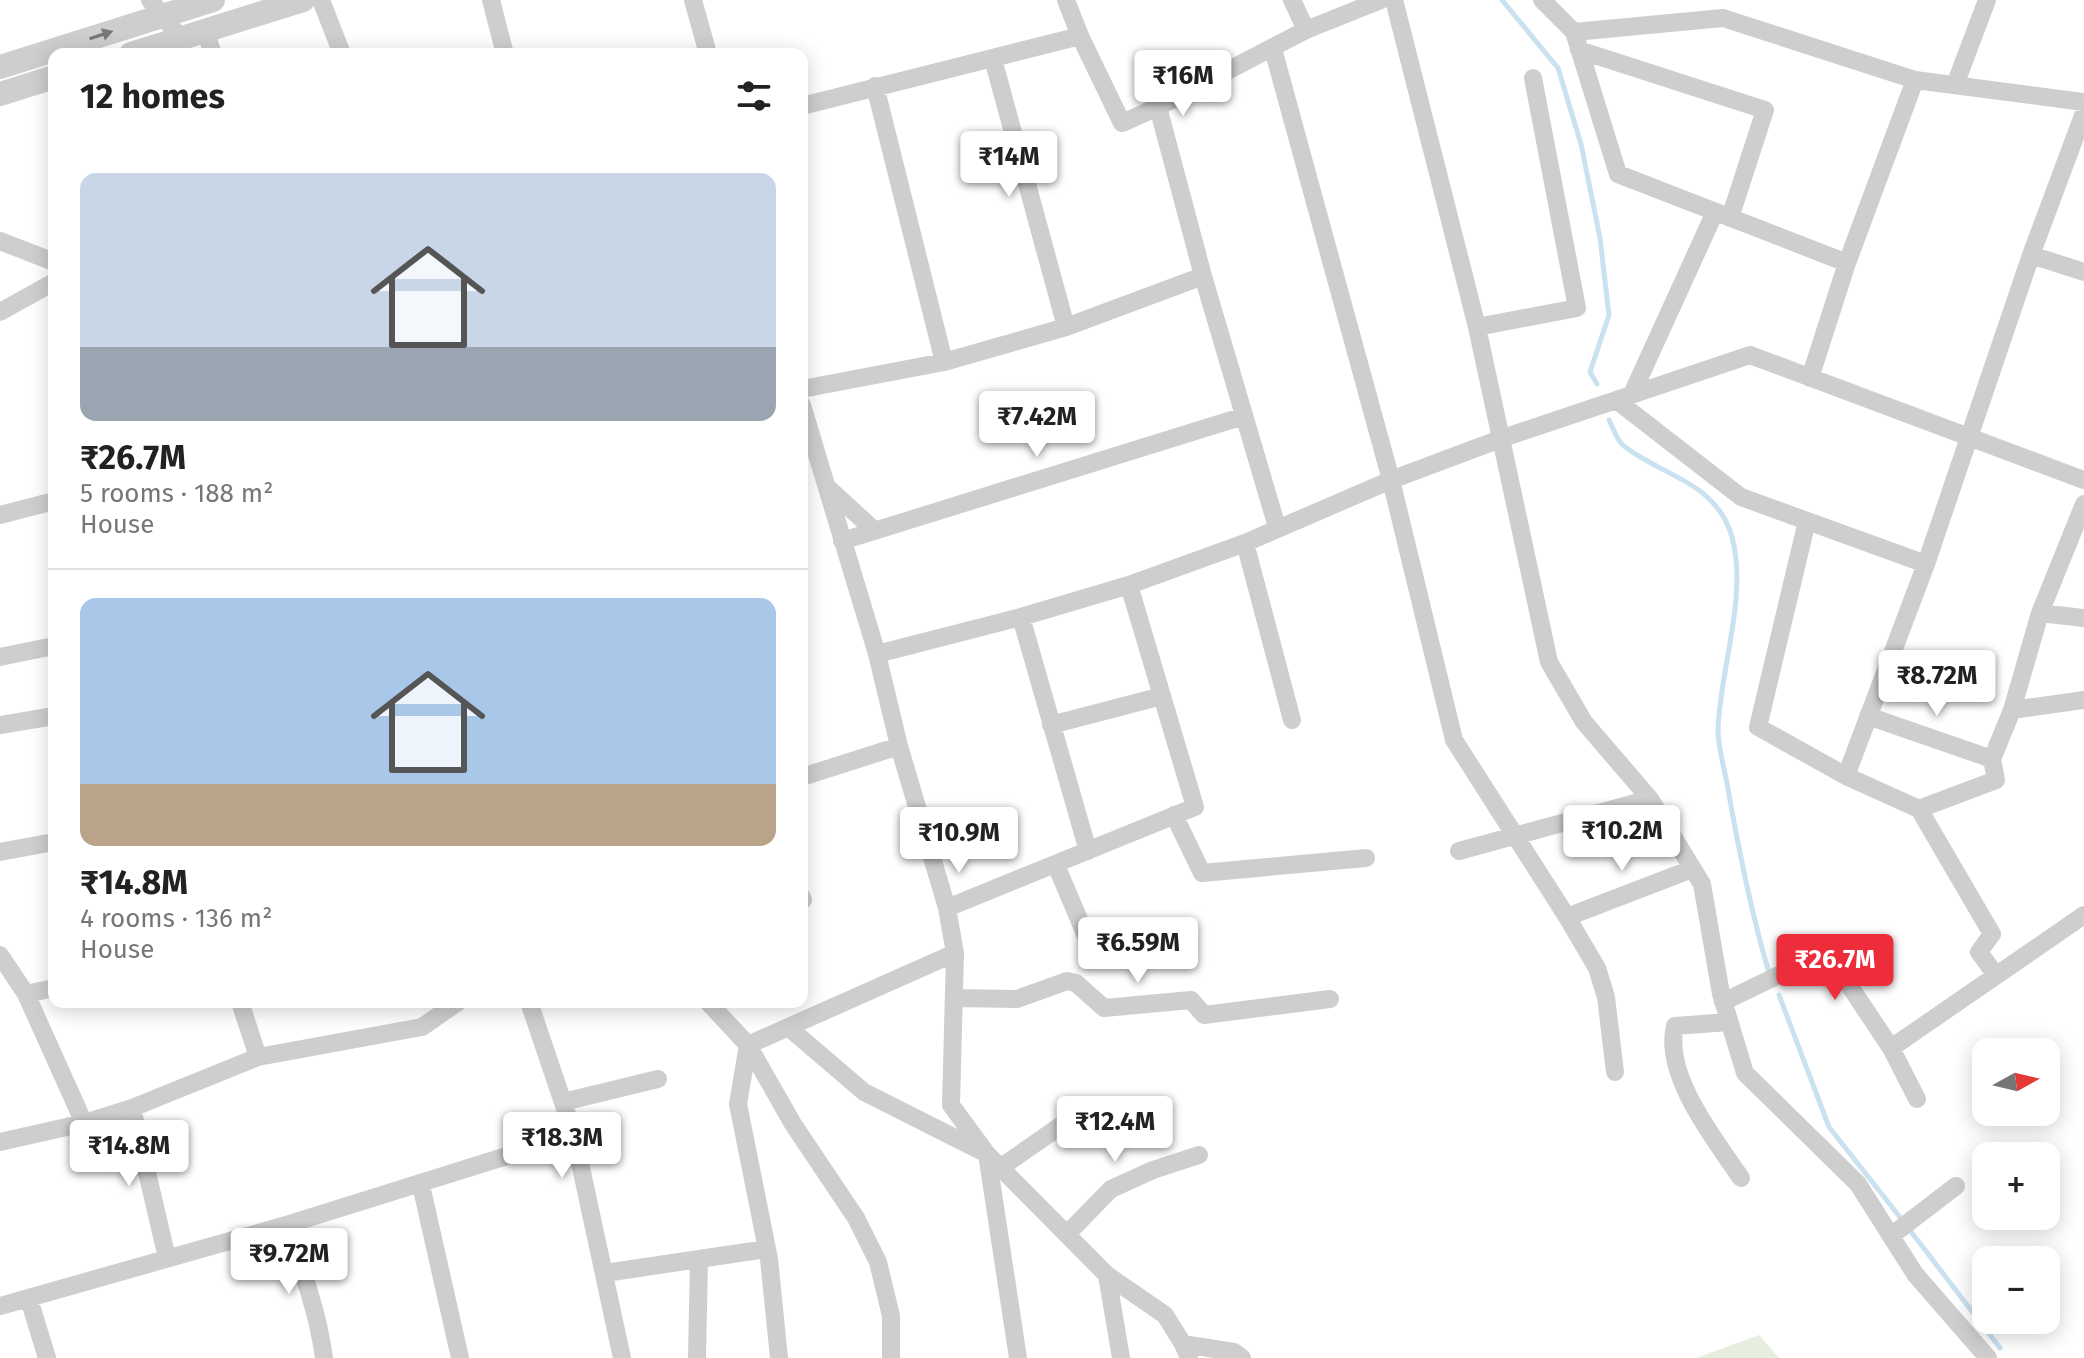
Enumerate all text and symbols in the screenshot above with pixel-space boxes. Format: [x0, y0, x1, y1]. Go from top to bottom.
one-way arrow [89, 29, 113, 41]
pin: ₹16M [1136, 50, 1230, 118]
text: ₹16M [1152, 60, 1214, 91]
icon: filters [732, 74, 776, 118]
text: 12 homes [80, 76, 225, 117]
pin: ₹14M [962, 131, 1056, 199]
text: ₹14M [978, 141, 1040, 172]
icon: home [356, 225, 500, 369]
pin: ₹7.42M [972, 391, 1102, 459]
text: ₹7.42M [997, 401, 1077, 432]
text: ₹26.7M [80, 437, 186, 478]
text: 5 rooms · 188 m² [80, 478, 273, 509]
text: House [80, 509, 154, 540]
icon: home [356, 650, 500, 794]
pin: ₹8.72M [1872, 650, 2002, 718]
text: ₹8.72M [1897, 660, 1978, 691]
pin: ₹10.2M [1557, 805, 1687, 873]
pin: ₹10.9M [894, 807, 1024, 875]
text: ₹10.2M [1581, 815, 1663, 846]
text: ₹10.9M [918, 817, 1000, 848]
text: ₹14.8M [80, 862, 188, 903]
text: 4 rooms · 136 m² [80, 903, 272, 934]
pin: ₹6.59M [1073, 917, 1203, 985]
text: ₹6.59M [1096, 927, 1180, 958]
text: House [80, 934, 154, 965]
pin: ₹26.7M [1770, 934, 1900, 1002]
text: ₹26.7M [1794, 944, 1876, 975]
north arrow [1972, 1038, 2060, 1126]
map controls [1972, 1038, 2060, 1334]
pin: ₹12.4M [1050, 1096, 1180, 1164]
text: ₹12.4M [1075, 1106, 1155, 1137]
pin: ₹18.3M [497, 1112, 627, 1180]
pin: ₹14.8M [64, 1120, 194, 1188]
text: ₹18.3M [521, 1122, 603, 1153]
text: ₹14.8M [88, 1130, 170, 1161]
button: + [1972, 1142, 2060, 1230]
pin: ₹9.72M [224, 1228, 354, 1296]
text: ₹9.72M [249, 1238, 329, 1269]
button: − [1972, 1246, 2060, 1334]

